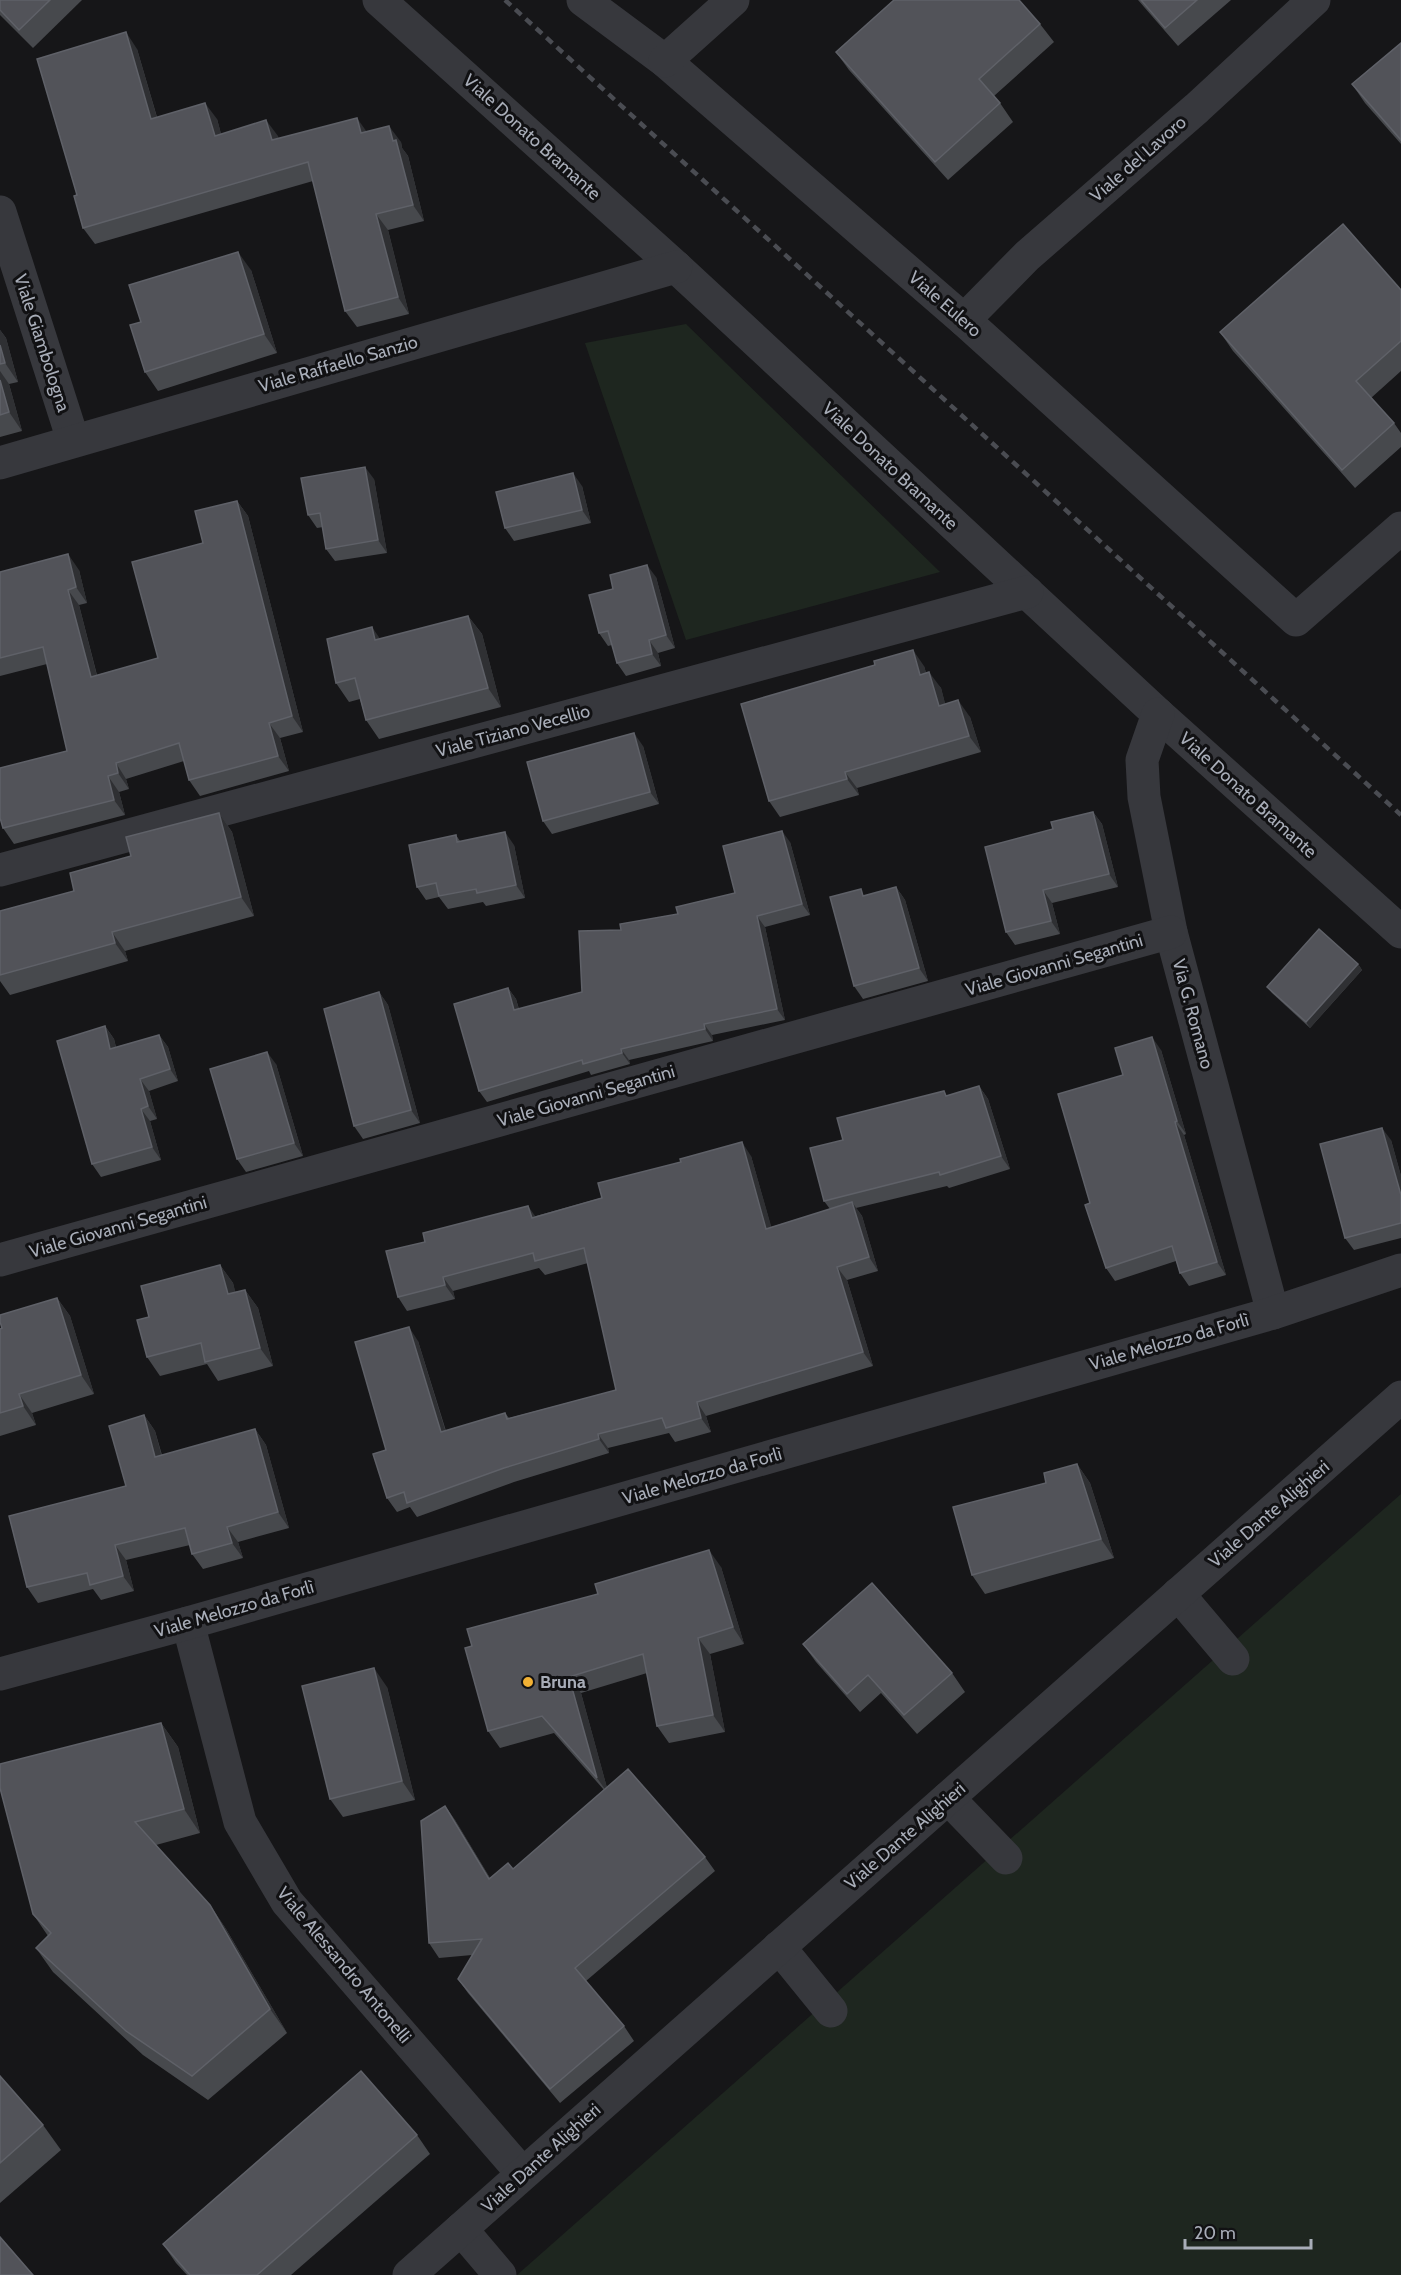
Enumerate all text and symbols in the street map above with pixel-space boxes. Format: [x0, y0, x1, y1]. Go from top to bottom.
street label: Viale Donato Bramante [459, 69, 605, 205]
street label: Viale del Lavoro [1085, 111, 1191, 207]
street label: Viale Eulero [904, 266, 986, 342]
street label: Viale Giambologna [9, 271, 75, 415]
street label: Viale Raffaello Sanzio [256, 331, 420, 397]
street label: Viale Donato Bramante [818, 397, 962, 535]
street label: Viale Tiziano Vecellio [434, 700, 592, 762]
street label: Viale Donato Bramante [1175, 727, 1321, 863]
street label: Viale Giovanni Segantini [963, 929, 1145, 1001]
street label: Via G. Romano [1168, 957, 1218, 1071]
street label: Viale Giovanni Segantini [495, 1060, 677, 1132]
street label: Viale Giovanni Segantini [27, 1191, 209, 1263]
street label: Viale Melozzo da Forlì [1087, 1309, 1251, 1375]
street label: Viale Melozzo da Forlì [620, 1443, 784, 1509]
street label: Viale Dante Alighieri [1204, 1456, 1334, 1572]
street label: Viale Melozzo da Forlì [152, 1576, 316, 1642]
place label: Bruna [540, 1671, 586, 1693]
marker: Bruna [521, 1675, 535, 1689]
street label: Viale Dante Alighieri [840, 1778, 970, 1894]
street label: Viale Alessandro Antonelli [272, 1882, 416, 2048]
street label: Viale Dante Alighieri [477, 2099, 605, 2217]
scale bar [1185, 2212, 1311, 2250]
text: 20 m [1194, 2222, 1236, 2244]

